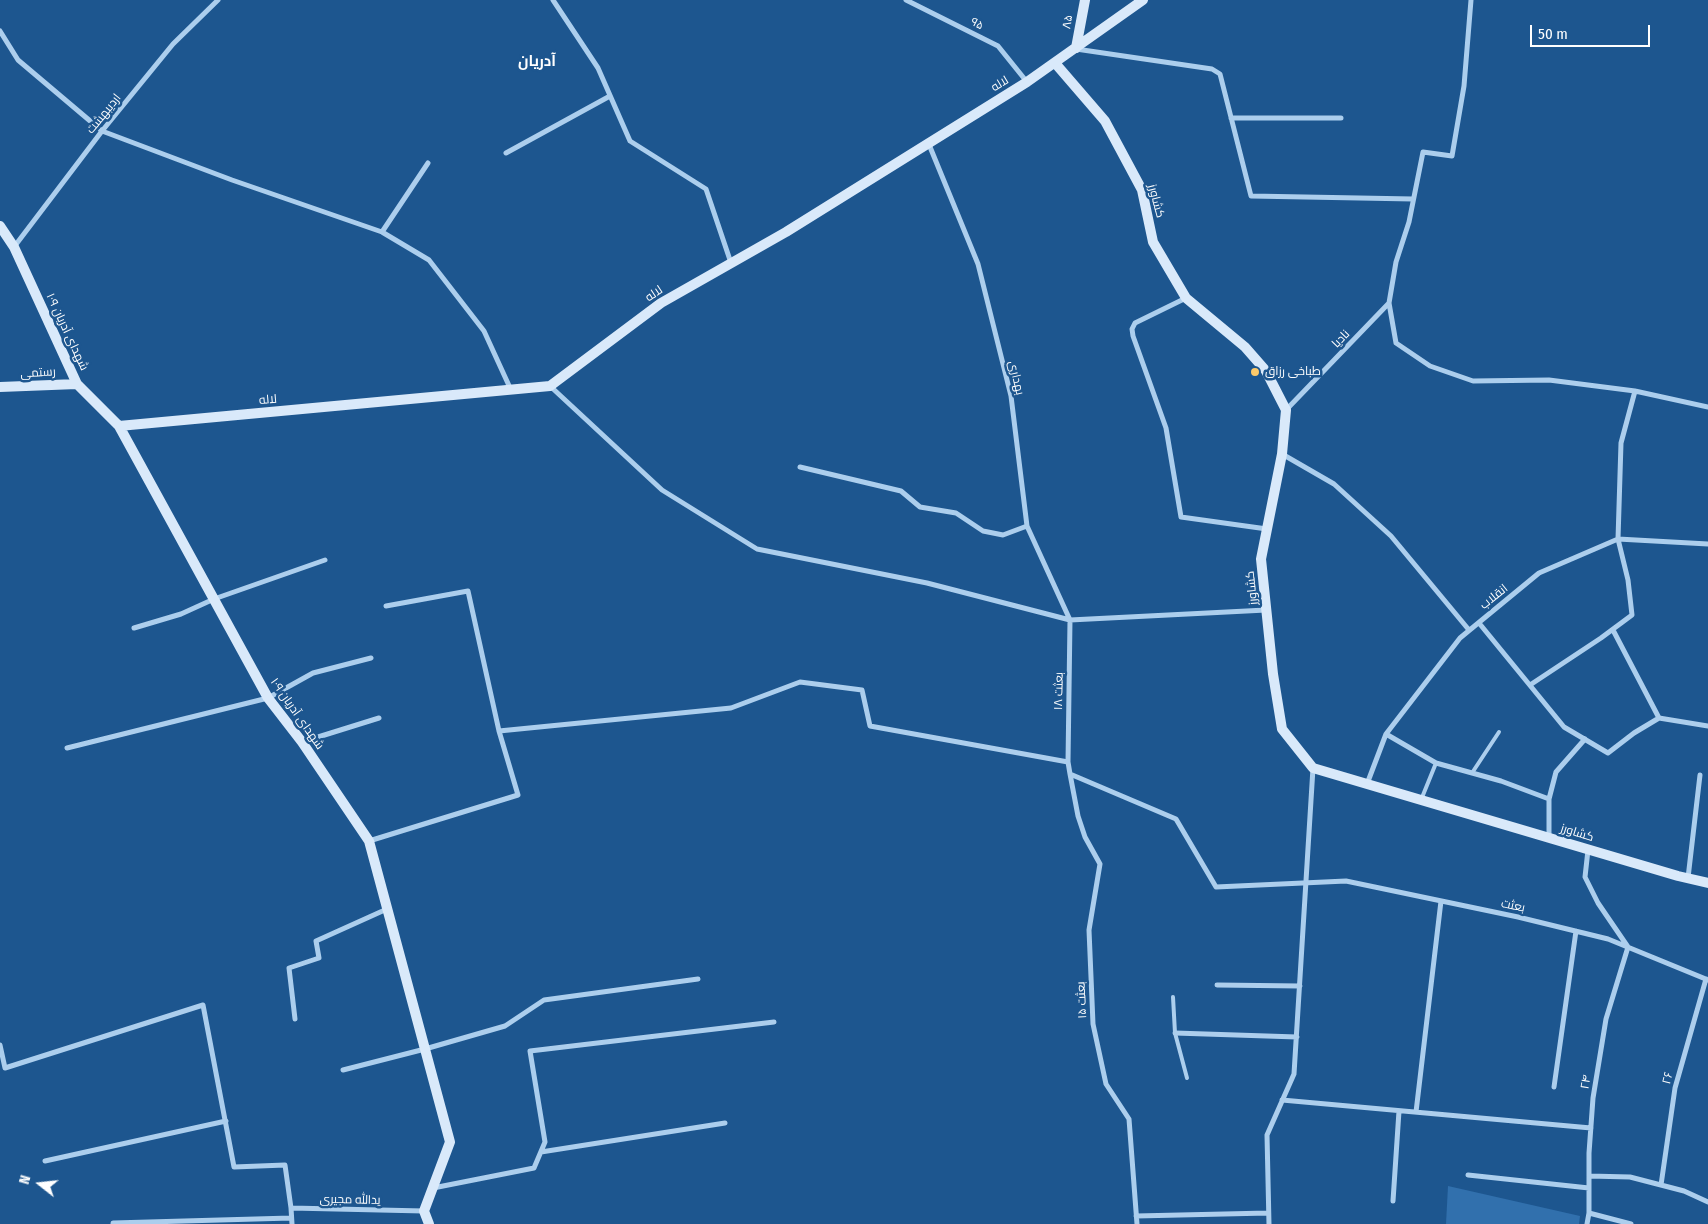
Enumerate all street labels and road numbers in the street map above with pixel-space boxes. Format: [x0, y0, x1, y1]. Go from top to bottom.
street label: ۸۵ [1060, 14, 1076, 30]
street label: ۹۵ [968, 15, 986, 33]
street label: لاله [989, 73, 1011, 95]
street label: اردیبهشت [84, 91, 124, 137]
street label: کشاورز [1145, 183, 1167, 219]
street label: لاله [643, 283, 665, 305]
street label: شهدای آدریان ۱۰۹ [43, 291, 91, 373]
street label: نادیا [1329, 327, 1353, 351]
street label: بهداری [1005, 359, 1027, 397]
street label: رستمی [20, 365, 56, 381]
street label: لاله [258, 392, 278, 408]
street label: کشاورز [1243, 570, 1261, 606]
street label: انقلاب [1477, 581, 1511, 613]
street label: بعثت ۱۸ [1051, 672, 1067, 710]
street label: شهدای آدریان ۱۰۹ [267, 676, 327, 752]
street label: کشاورز [1559, 821, 1595, 845]
street label: بعثت [1500, 896, 1526, 916]
street label: بعثت ۱۵ [1074, 981, 1090, 1019]
street label: ۲۶ [1660, 1070, 1676, 1086]
street label: ۲۴ [1578, 1074, 1594, 1090]
street label: یدالله مجیری [319, 1192, 381, 1208]

